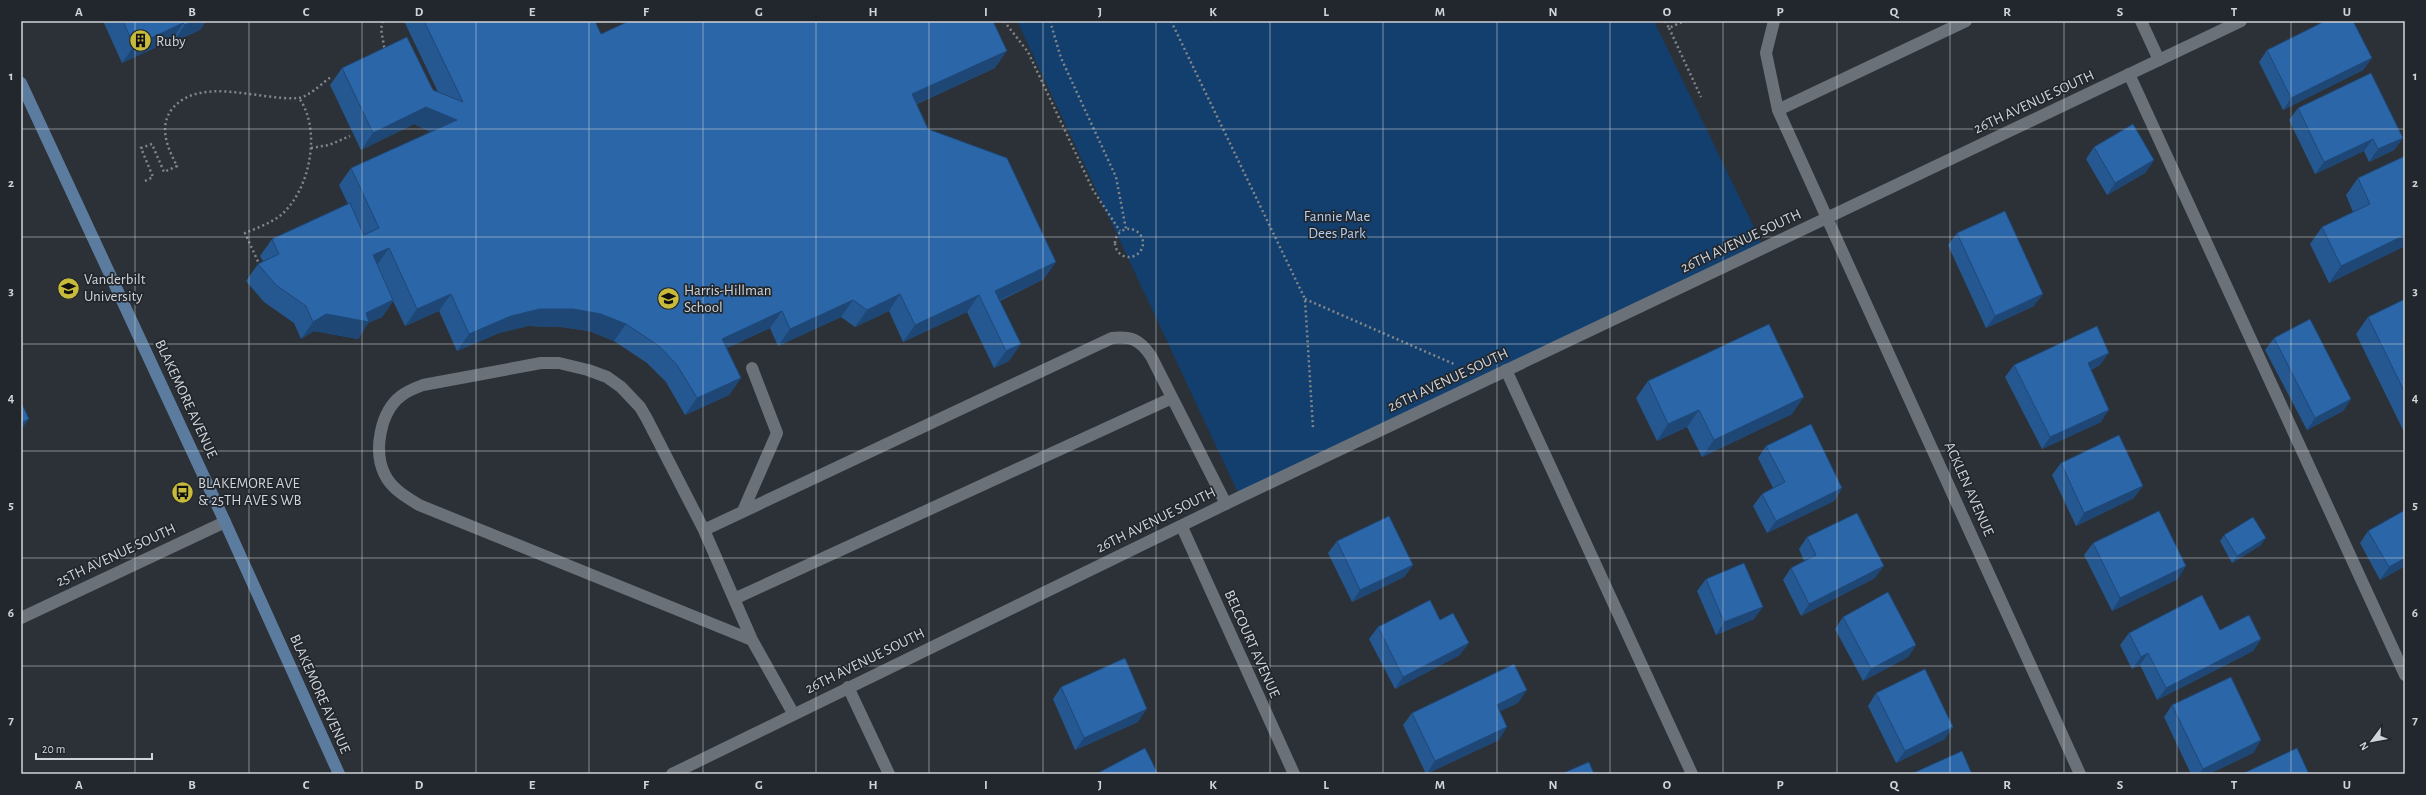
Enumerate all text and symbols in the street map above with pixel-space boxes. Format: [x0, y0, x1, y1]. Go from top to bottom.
text: A [75, 6, 83, 19]
text: B [188, 6, 196, 19]
text: C [303, 6, 310, 19]
text: D [415, 6, 424, 19]
text: E [529, 6, 536, 19]
text: F [643, 6, 650, 19]
text: G [755, 6, 763, 19]
text: H [868, 6, 878, 19]
text: I [984, 6, 988, 19]
text: J [1098, 6, 1102, 19]
text: K [1209, 6, 1217, 19]
text: L [1323, 6, 1329, 19]
text: M [1435, 6, 1445, 19]
text: N [1548, 6, 1558, 19]
text: O [1663, 6, 1672, 19]
text: P [1776, 6, 1784, 19]
text: Q [1890, 6, 1900, 19]
text: R [2003, 6, 2011, 19]
text: S [2117, 6, 2124, 19]
text: T [2231, 6, 2238, 19]
text: U [2343, 6, 2351, 19]
building icon: Ruby [127, 28, 153, 54]
place label: Ruby [156, 34, 186, 49]
street label: 26TH AVENUE SOUTH [1971, 68, 2097, 136]
text: 1 [9, 70, 13, 83]
text: 1 [2413, 70, 2417, 83]
text: 2 [8, 177, 14, 190]
text: 2 [2412, 177, 2418, 190]
street label: 26TH AVENUE SOUTH [1678, 207, 1804, 275]
park label: Fannie Mae Dees Park [1304, 209, 1370, 241]
place label: Vanderbilt University [84, 272, 146, 304]
school or university icon: Vanderbilt University [56, 275, 82, 301]
place label: Harris-Hillman School [684, 283, 772, 315]
text: 3 [8, 285, 14, 298]
text: 3 [2412, 285, 2418, 298]
school or university icon: Harris-Hillman School [656, 286, 682, 312]
street label: BLAKEMORE AVENUE [152, 338, 220, 460]
street label: 26TH AVENUE SOUTH [1385, 346, 1511, 414]
text: 4 [8, 392, 15, 405]
text: 4 [2412, 392, 2419, 405]
street label: ACKLEN AVENUE [1941, 440, 1997, 538]
place label: BLAKEMORE AVE & 25TH AVE S WB [198, 476, 302, 508]
bus stop icon: BLAKEMORE AVE & 25TH AVE S WB [170, 479, 196, 505]
street label: 26TH AVENUE SOUTH [1094, 485, 1218, 555]
text: 5 [8, 499, 14, 512]
text: 5 [2412, 499, 2418, 512]
street label: 25TH AVENUE SOUTH [54, 521, 178, 589]
street label: BELCOURT AVENUE [1222, 588, 1282, 700]
text: 6 [8, 607, 14, 620]
text: 6 [2412, 607, 2418, 620]
street label: 26TH AVENUE SOUTH [803, 626, 927, 696]
street label: BLAKEMORE AVENUE [287, 632, 353, 756]
text: 7 [8, 714, 14, 727]
text: 7 [2412, 714, 2418, 727]
north arrow [2352, 721, 2392, 761]
scale bar [36, 735, 152, 761]
text: N [2357, 740, 2371, 752]
text: 20 m [42, 743, 65, 755]
text: A [75, 779, 83, 792]
text: B [188, 779, 196, 792]
text: C [303, 779, 310, 792]
text: D [415, 779, 424, 792]
text: E [529, 779, 536, 792]
text: F [643, 779, 650, 792]
text: G [755, 779, 763, 792]
text: H [868, 779, 878, 792]
text: I [984, 779, 988, 792]
text: J [1098, 779, 1102, 792]
text: K [1209, 779, 1217, 792]
text: L [1323, 779, 1329, 792]
text: M [1435, 779, 1445, 792]
text: N [1548, 779, 1558, 792]
text: O [1663, 779, 1672, 792]
text: P [1776, 779, 1784, 792]
text: Q [1890, 779, 1900, 792]
text: R [2003, 779, 2011, 792]
text: S [2117, 779, 2124, 792]
text: T [2231, 779, 2238, 792]
text: U [2343, 779, 2351, 792]

